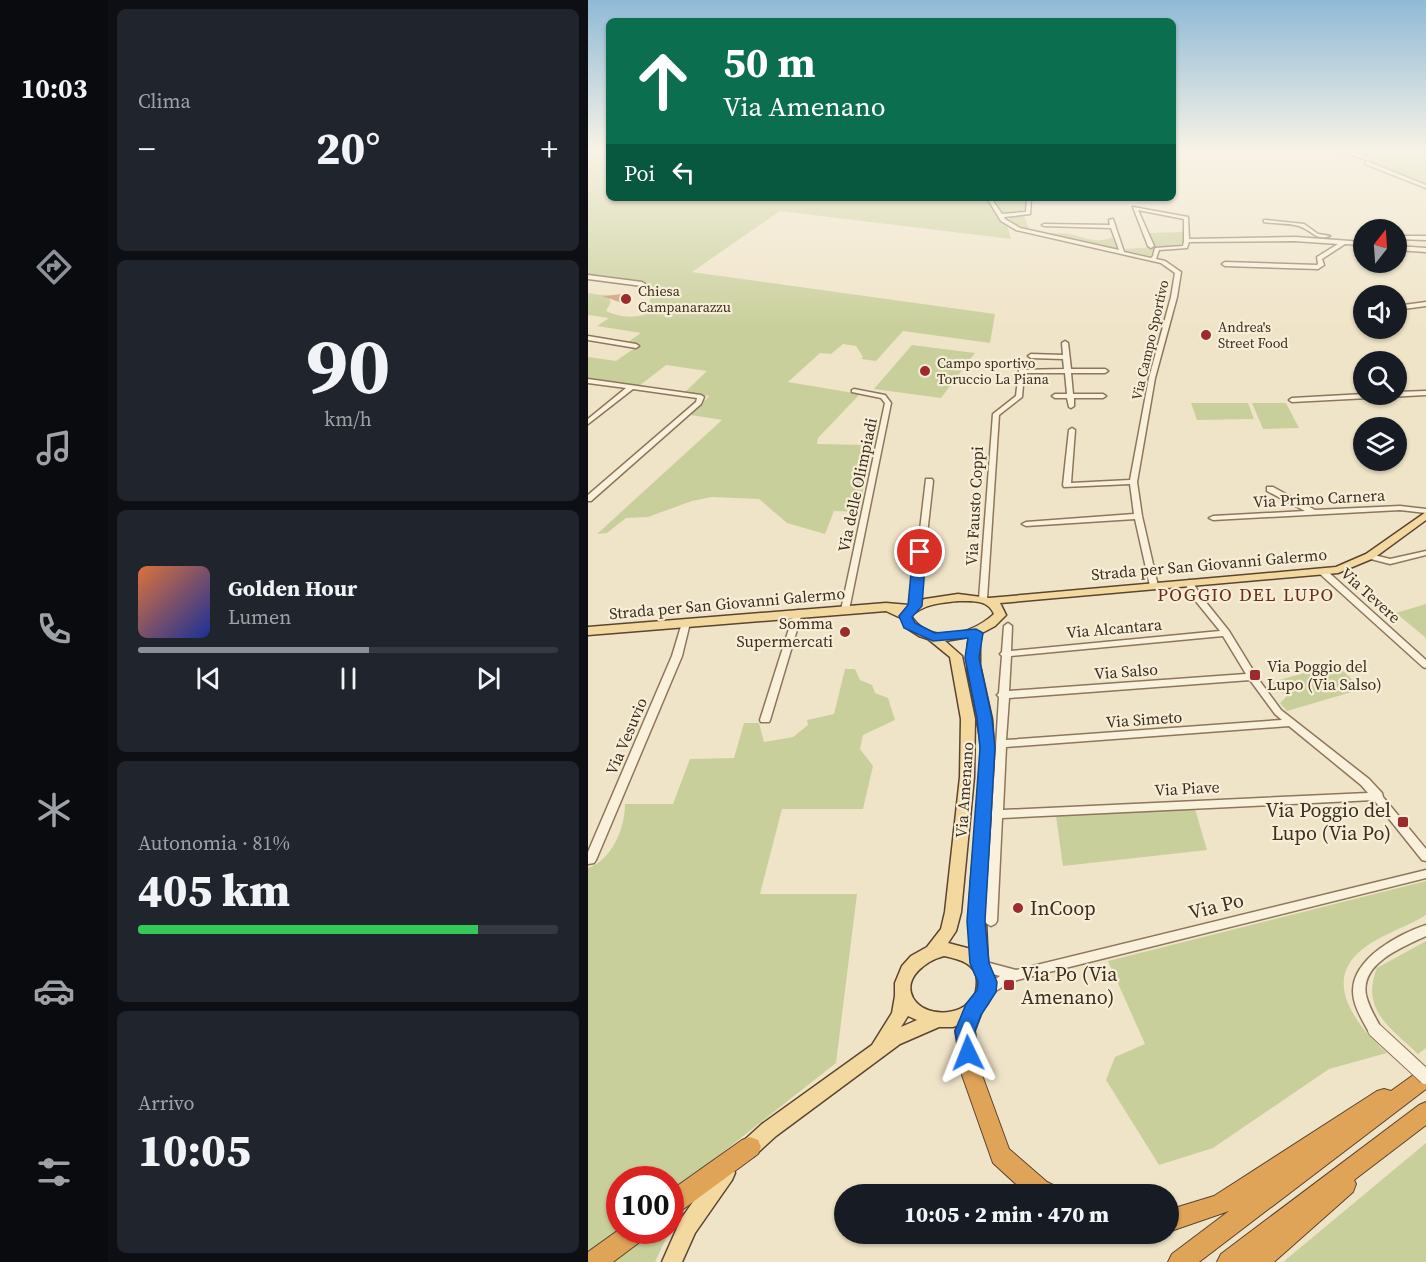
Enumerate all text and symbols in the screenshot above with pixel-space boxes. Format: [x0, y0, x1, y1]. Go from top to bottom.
text: 50 m [723, 33, 816, 91]
icon: ahead [624, 42, 702, 120]
text: 10:03 [21, 70, 87, 107]
text: Clima [138, 87, 191, 115]
text: Via Amenano [723, 88, 886, 125]
text: 20° [316, 117, 380, 179]
text: − [138, 126, 156, 171]
text: + [540, 126, 558, 171]
icon: left [667, 156, 700, 189]
text: Poi [624, 158, 655, 188]
north arrow [1353, 219, 1407, 273]
map controls [1353, 219, 1407, 471]
icon: directions [33, 246, 75, 288]
street label: Via Campo Sportivo [1126, 278, 1174, 402]
place label: Chiesa Campanarazzu [638, 281, 731, 317]
button: sound [1353, 285, 1407, 339]
marker: Chiesa Campanarazzu [619, 292, 633, 306]
text: 90 [306, 312, 390, 419]
place label: Andrea's Street Food [1218, 317, 1288, 353]
marker: Andrea's Street Food [1199, 328, 1213, 342]
button: search [1353, 351, 1407, 405]
place label: Campo sportivo Toruccio La Piana [937, 353, 1050, 389]
marker: Campo sportivo Toruccio La Piana [918, 364, 932, 378]
text: km/h [324, 405, 372, 433]
street label: Via delle Olimpiadi [832, 416, 882, 554]
button: layers [1353, 417, 1407, 471]
icon: music [33, 427, 75, 469]
street label: Via Fausto Coppi [960, 445, 988, 566]
street label: Via Primo Carnera [1252, 484, 1386, 512]
pin [894, 526, 945, 577]
icon: arrive [903, 535, 936, 568]
street label: Strada per San Giovanni Galermo [1090, 543, 1328, 585]
street label: Via Tevere [1336, 562, 1406, 628]
text: Golden Hour [228, 573, 357, 603]
street label: Strada per San Giovanni Galermo [608, 582, 846, 624]
district label: POGGIO DEL LUPO [1157, 582, 1335, 607]
text: Lumen [228, 603, 291, 631]
icon: phone [33, 608, 75, 650]
place label: Somma Supermercati [736, 612, 834, 652]
street label: Via Alcantara [1065, 613, 1164, 643]
marker: Somma Supermercati [838, 625, 852, 639]
place label: Via Poggio del Lupo (Via Salso) [1267, 655, 1382, 695]
street label: Via Salso [1093, 658, 1159, 684]
icon: previous [192, 662, 225, 695]
icon: pause [332, 662, 365, 695]
icon: next [472, 662, 505, 695]
marker: Via Poggio del Lupo (Via Salso) [1248, 668, 1262, 682]
street label: Via Vesuvio [600, 694, 652, 778]
street label: Via Simeto [1105, 705, 1183, 733]
street label: Via Amenano [950, 741, 978, 839]
street label: Via Piave [1154, 775, 1220, 801]
icon: climate [33, 789, 75, 831]
place label: Via Poggio del Lupo (Via Po) [1266, 796, 1391, 847]
marker: Via Poggio del Lupo (Via Po) [1396, 815, 1410, 829]
text: Autonomia · 81% [138, 829, 290, 857]
text: 405 km [138, 859, 290, 921]
street label: Via Po [1185, 886, 1247, 926]
place label: InCoop [1030, 894, 1096, 922]
marker: InCoop [1011, 901, 1025, 915]
place label: Via Po (Via Amenano) [1021, 960, 1118, 1011]
icon: car [33, 970, 75, 1012]
marker: Via Po (Via Amenano) [1002, 978, 1016, 992]
position arrow [936, 1021, 1000, 1085]
text: Arrivo [138, 1089, 195, 1117]
text: 10:05 [138, 1119, 251, 1181]
icon: filters [33, 1151, 75, 1193]
speed limit sign: 100 [606, 1166, 684, 1244]
text: 10:05 · 2 min · 470 m [904, 1199, 1109, 1229]

